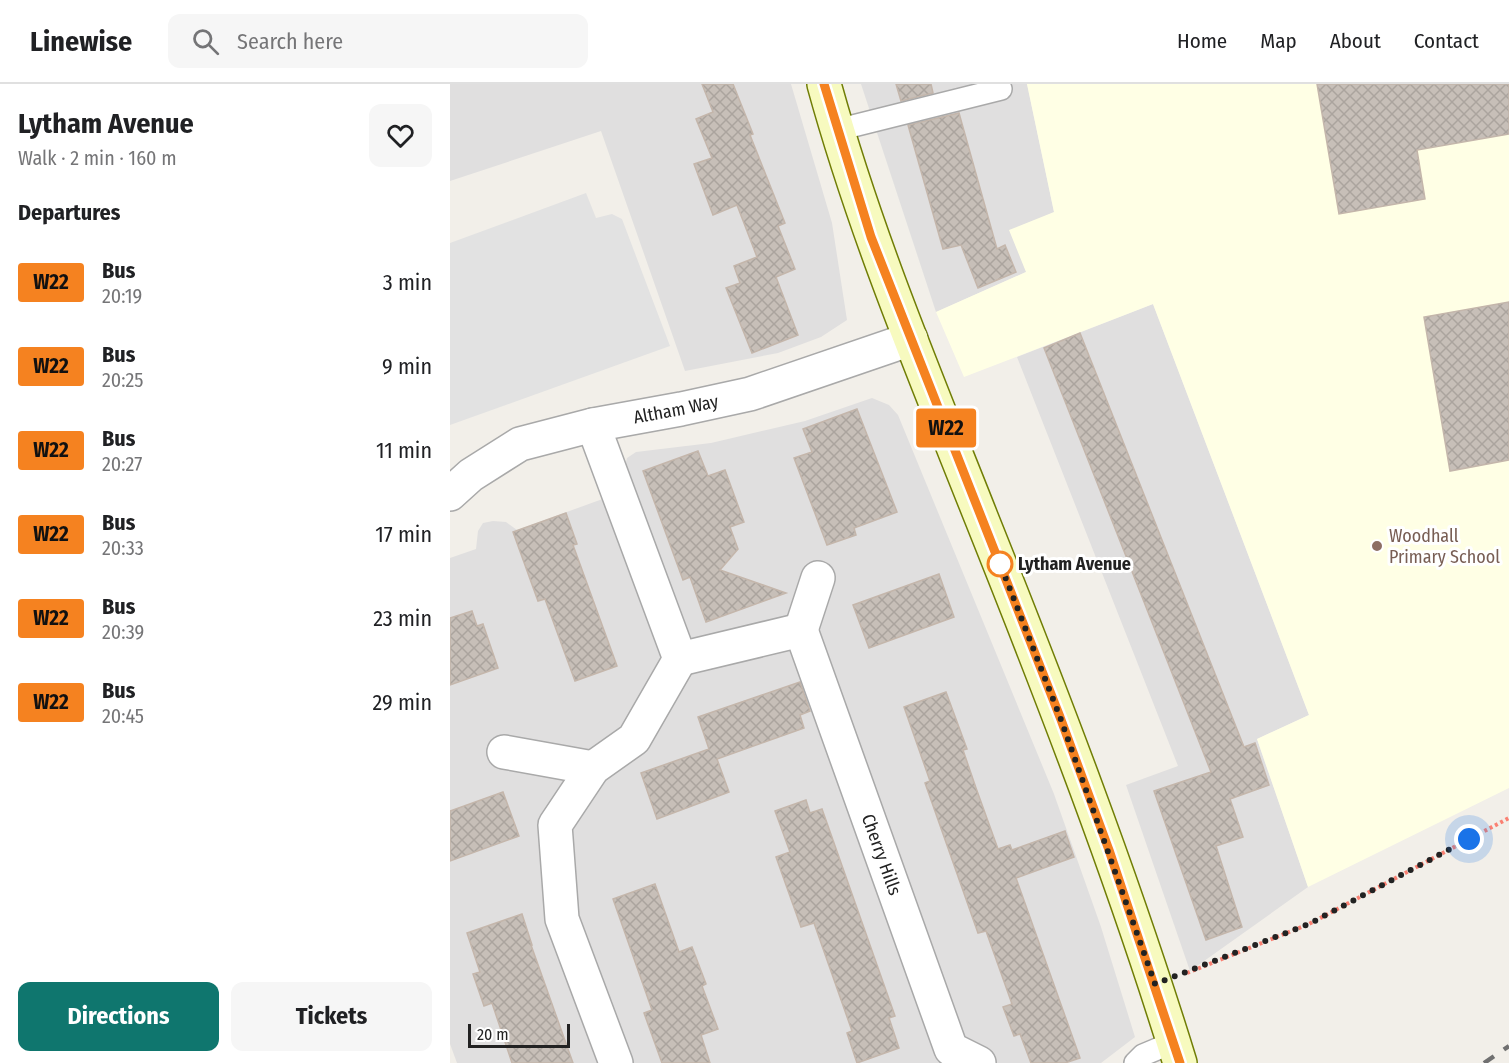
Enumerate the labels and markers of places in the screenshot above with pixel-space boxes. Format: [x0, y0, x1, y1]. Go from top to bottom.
place label: Woodhall Primary School [1389, 525, 1500, 568]
marker: Woodhall Primary School [1370, 539, 1384, 553]
marker: Lytham Avenue [987, 551, 1013, 577]
place label: Lytham Avenue [1018, 553, 1131, 575]

